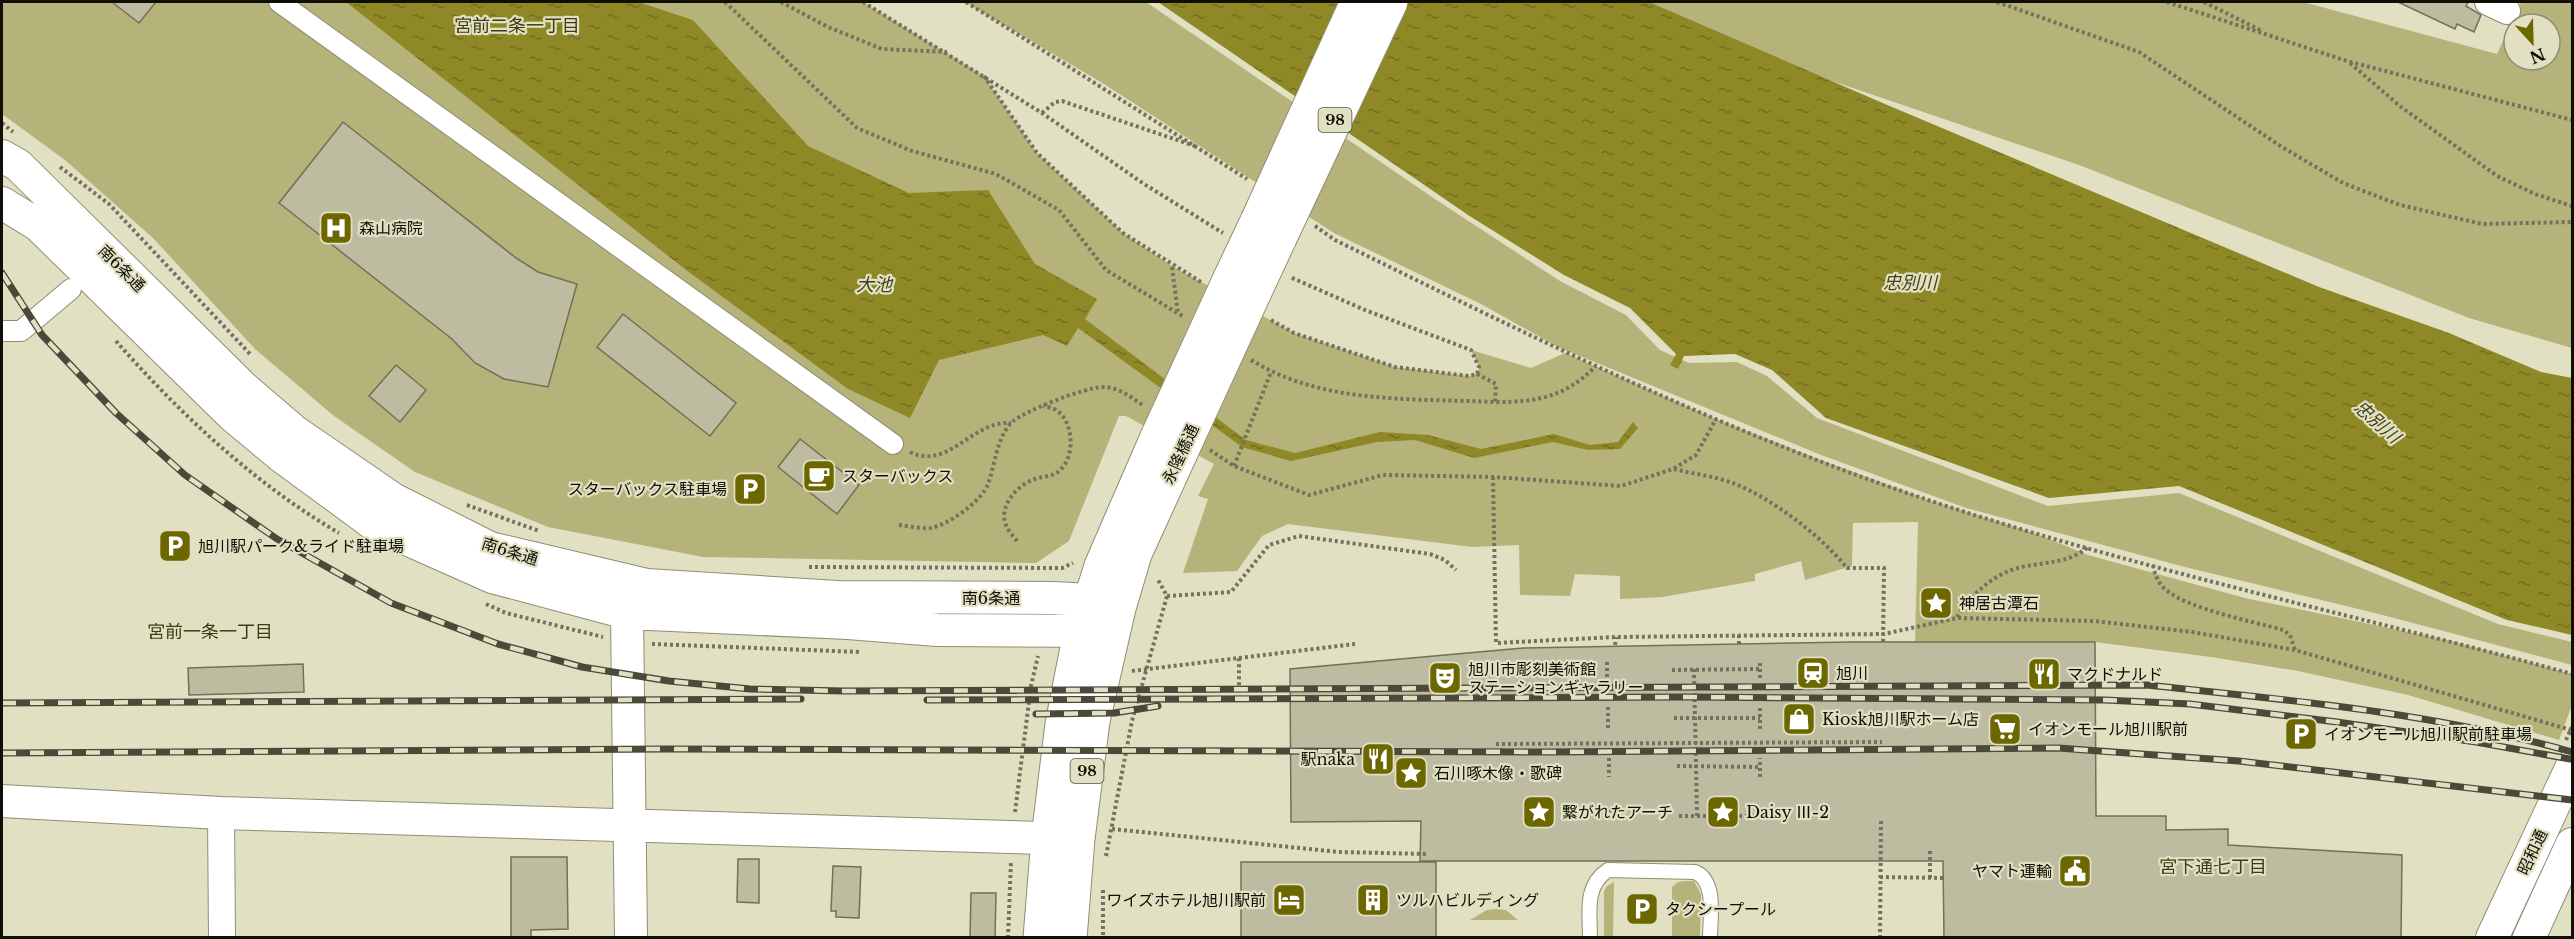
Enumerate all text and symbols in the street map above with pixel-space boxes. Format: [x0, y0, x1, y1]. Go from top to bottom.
north arrow [2502, 12, 2562, 72]
district label: 宮前二条一丁目 [454, 15, 580, 37]
text: N [2527, 44, 2548, 68]
road number: 98 [1318, 108, 1352, 132]
hospital icon: 森山病院 [318, 210, 354, 246]
place label: 森山病院 [359, 218, 423, 238]
street label: 南6条通 [94, 240, 150, 296]
water label: 忠別川 [1883, 272, 1939, 294]
water label: 大池 [856, 274, 894, 296]
water label: 忠別川 [2349, 396, 2406, 449]
street label: 永隆橋通 [1157, 421, 1203, 487]
cafe icon: スターバックス [801, 458, 837, 494]
place label: スターバックス [842, 466, 953, 486]
parking icon: スターバックス駐車場 [732, 471, 768, 507]
place label: スターバックス駐車場 [568, 479, 727, 499]
parking icon: 旭川駅パーク&ライド駐車場 [157, 528, 193, 564]
street label: 南6条通 [479, 533, 541, 569]
place label: 旭川駅パーク&ライド駐車場 [198, 536, 404, 556]
place icon: 神居古潭石 [1918, 585, 1954, 621]
street label: 南6条通 [962, 588, 1020, 608]
place label: 神居古潭石 [1959, 593, 2039, 613]
district label: 宮前一条一丁目 [147, 621, 273, 643]
station icon: 旭川 [1795, 655, 1831, 691]
restaurant icon: マクドナルド [2026, 656, 2062, 692]
place label: 旭川市彫刻美術館 ステーションギャラリー [1468, 659, 1644, 697]
theatre icon: 旭川市彫刻美術館 ステーションギャラリー [1427, 660, 1463, 696]
place label: 旭川 [1836, 663, 1868, 683]
place label: マクドナルド [2067, 664, 2163, 684]
shop icon: Kiosk旭川駅ホーム店 [1781, 701, 1817, 737]
place label: Kiosk旭川駅ホーム店 [1822, 709, 1979, 729]
supermarket icon: イオンモール旭川駅前 [1987, 711, 2023, 747]
parking icon: イオンモール旭川駅前駐車場 [2283, 716, 2319, 752]
place label: イオンモール旭川駅前 [2028, 719, 2188, 739]
place label: イオンモール旭川駅前駐車場 [2324, 724, 2532, 744]
restaurant icon: 駅naka [1360, 741, 1396, 777]
place label: 駅naka [1300, 749, 1355, 769]
place icon: 石川啄木像・歌碑 [1393, 755, 1429, 791]
road number: 98 [1070, 759, 1104, 783]
place label: 石川啄木像・歌碑 [1434, 763, 1562, 783]
place icon: 繋がれたアーチ [1521, 794, 1557, 830]
place icon: Daisy Ⅲ-2 [1705, 794, 1741, 830]
place label: 繋がれたアーチ [1562, 802, 1673, 822]
place label: Daisy Ⅲ-2 [1746, 802, 1829, 822]
street label: 昭和通 [2513, 826, 2551, 878]
public building icon: ヤマト運輸 [2057, 853, 2093, 889]
district label: 宮下通七丁目 [2159, 856, 2267, 878]
place label: ヤマト運輸 [1972, 861, 2052, 881]
hotel icon: ワイズホテル旭川駅前 [1271, 882, 1307, 918]
building icon: ツルハビルディング [1355, 882, 1391, 918]
place label: ワイズホテル旭川駅前 [1106, 890, 1266, 910]
place label: ツルハビルディング [1396, 890, 1539, 910]
parking icon: タクシープール [1624, 891, 1660, 927]
place label: タクシープール [1665, 899, 1776, 919]

